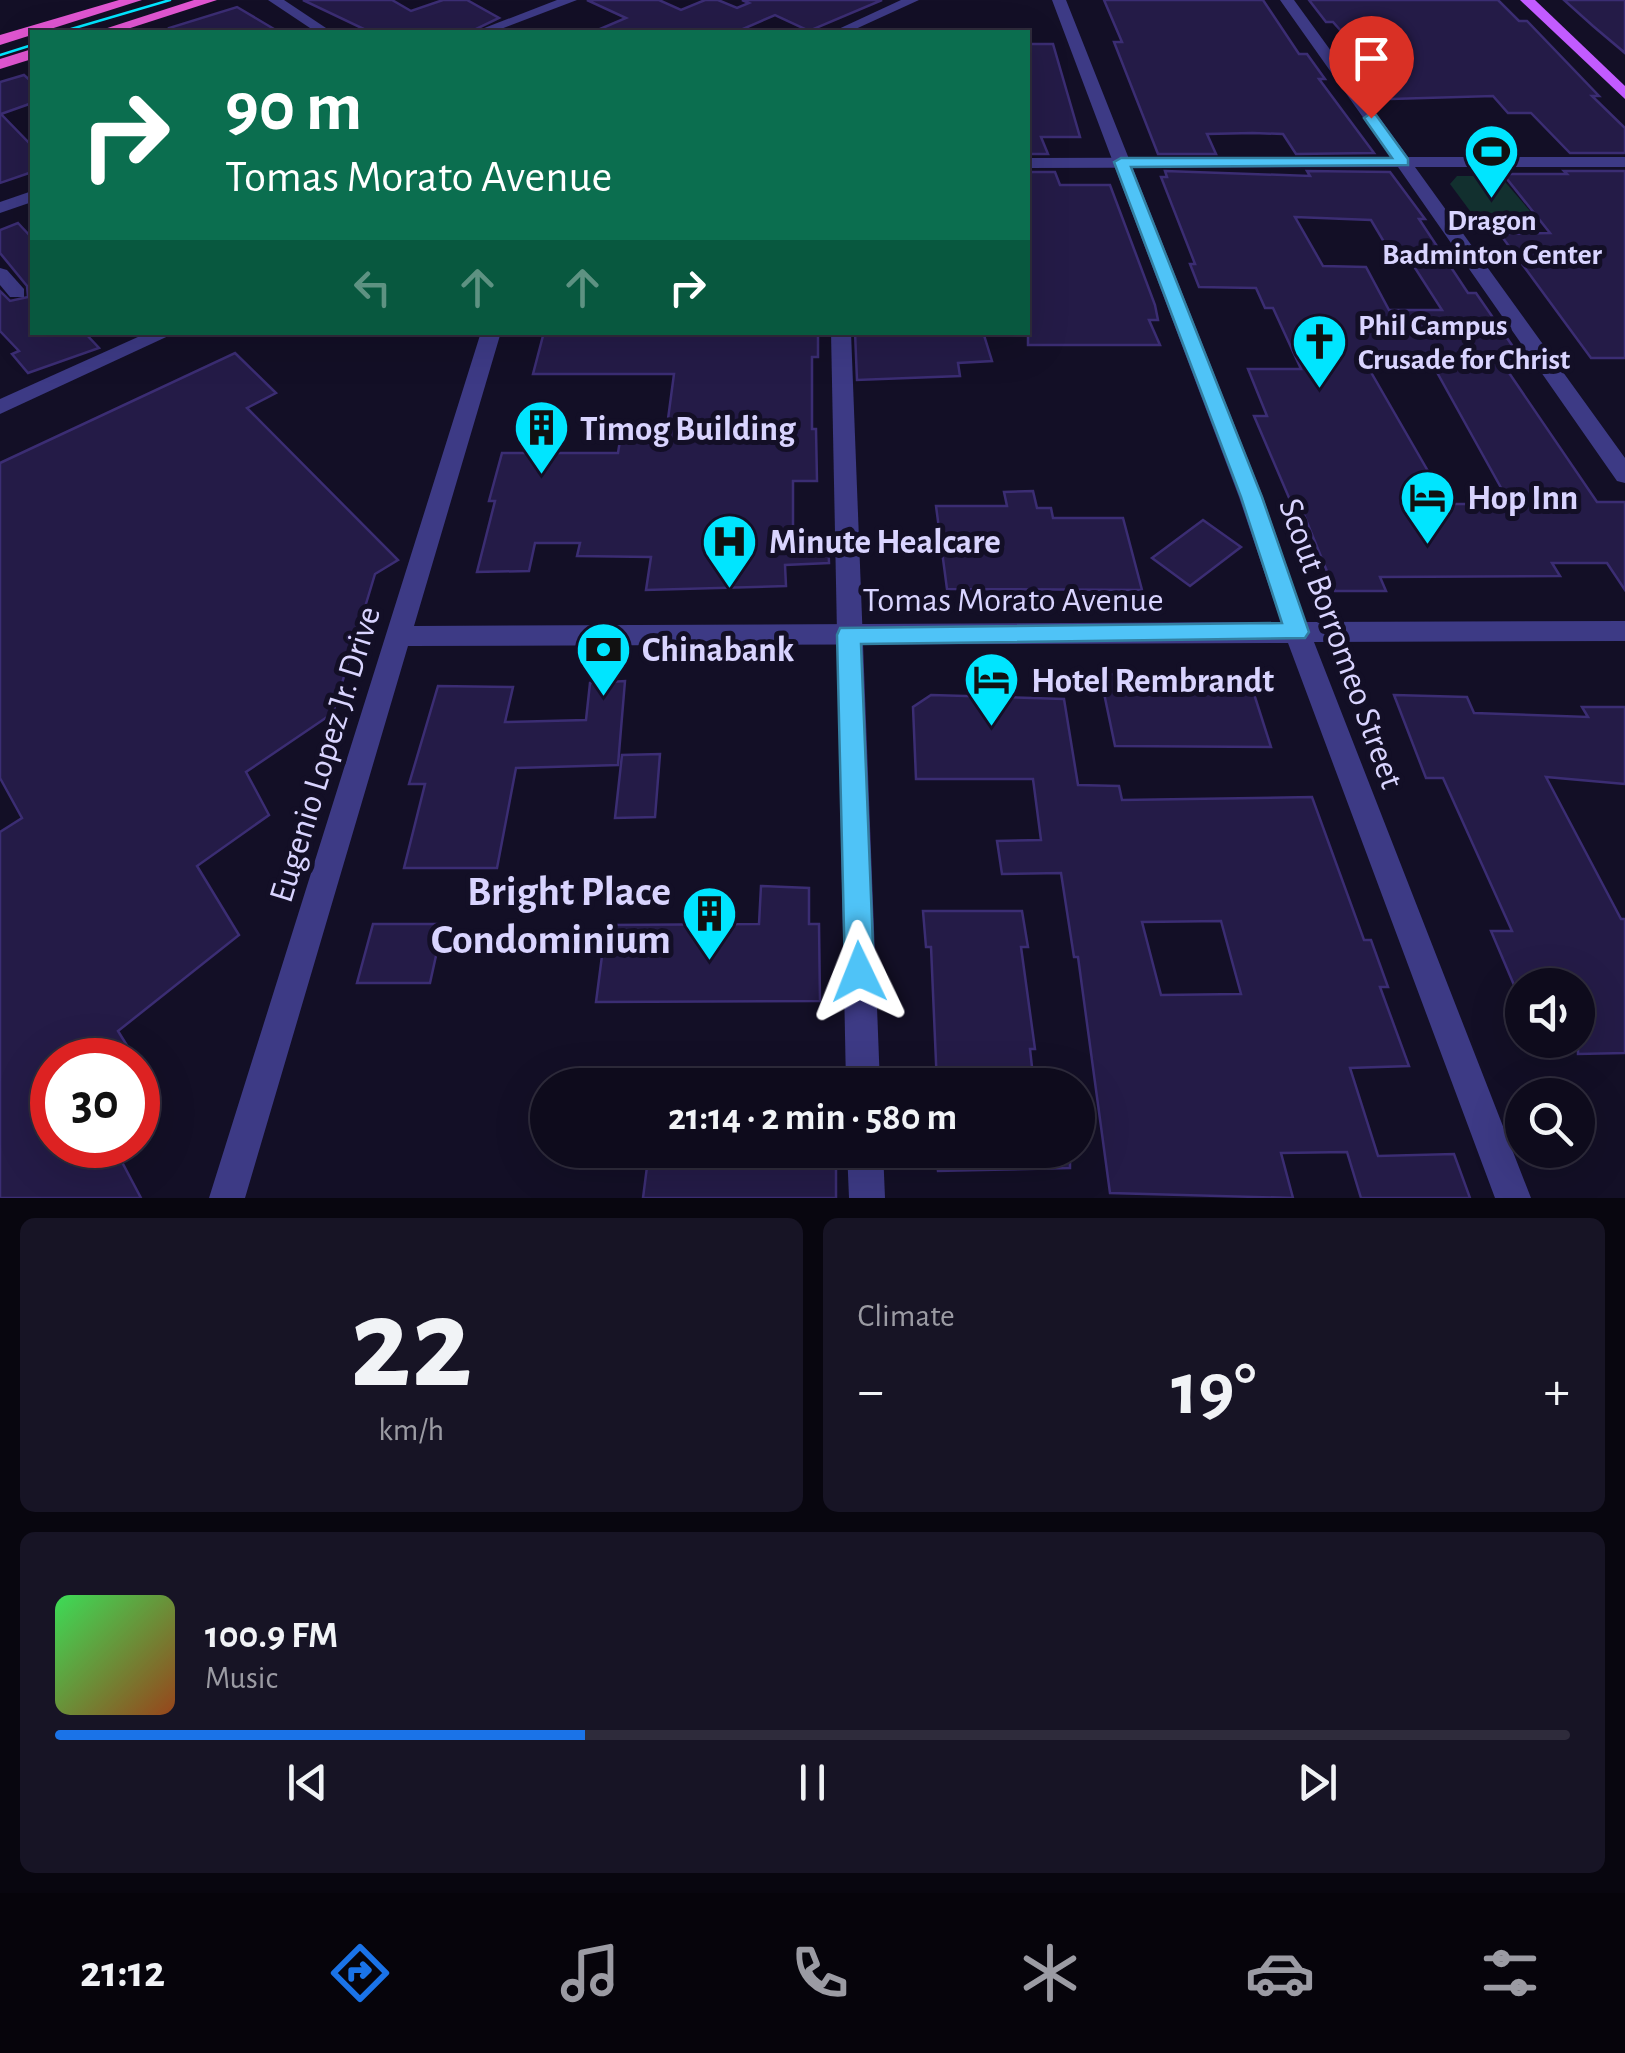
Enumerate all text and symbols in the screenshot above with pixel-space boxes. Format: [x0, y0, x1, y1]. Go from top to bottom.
pin [1329, 16, 1414, 119]
icon: arrive [1344, 31, 1399, 86]
icon: right [60, 70, 190, 200]
text: 90 m [225, 73, 362, 143]
sports icon: Dragon Badminton Center [1462, 122, 1522, 201]
text: Tomas Morato Avenue [225, 155, 612, 200]
place label: Dragon Badminton Center [1382, 206, 1603, 270]
icon: left [345, 260, 400, 315]
icon: ahead [450, 260, 505, 315]
icon: ahead [555, 260, 610, 315]
icon: right [660, 260, 715, 315]
place label: Phil Campus Crusade for Christ [1358, 311, 1570, 375]
church icon: Phil Campus Crusade for Christ [1289, 312, 1349, 391]
building icon: Timog Building [511, 398, 571, 477]
place label: Timog Building [580, 412, 796, 447]
hotel icon: Hop Inn [1398, 467, 1458, 546]
place label: Hop Inn [1467, 481, 1578, 516]
street label: Scout Borromeo Street [1272, 494, 1409, 793]
hospital icon: Minute Healcare [700, 511, 760, 590]
place label: Minute Healcare [769, 525, 1001, 560]
street label: Tomas Morato Avenue [862, 583, 1164, 618]
street label: Eugenio Lopez Jr. Drive [264, 602, 387, 907]
bank icon: Chinabank [573, 619, 633, 698]
place label: Chinabank [642, 633, 795, 668]
hotel icon: Hotel Rembrandt [962, 650, 1022, 729]
place label: Hotel Rembrandt [1031, 664, 1274, 699]
place label: Bright Place Condominium [431, 871, 671, 961]
building icon: Bright Place Condominium [680, 884, 740, 963]
position arrow [807, 920, 911, 1024]
map controls [1505, 968, 1595, 1168]
button: sound [1505, 968, 1595, 1058]
speed limit sign: 30 [30, 1038, 160, 1168]
button: search [1505, 1078, 1595, 1168]
text: 21:14 · 2 min · 580 m [668, 1099, 957, 1137]
text: 22 [350, 1281, 472, 1411]
text: Climate [858, 1300, 955, 1332]
text: 19° [1171, 1353, 1256, 1428]
text: − [858, 1364, 884, 1419]
text: + [1544, 1364, 1570, 1419]
text: km/h [378, 1414, 444, 1446]
text: 100.9 FM [205, 1617, 338, 1655]
text: Music [205, 1662, 278, 1694]
icon: previous [280, 1755, 335, 1810]
icon: pause [785, 1755, 840, 1810]
icon: next [1290, 1755, 1345, 1810]
icon: directions [325, 1938, 395, 2008]
icon: music [555, 1938, 625, 2008]
icon: phone [785, 1938, 855, 2008]
icon: climate [1015, 1938, 1085, 2008]
icon: car [1245, 1938, 1315, 2008]
icon: filters [1475, 1938, 1545, 2008]
text: 21:12 [80, 1950, 165, 1995]

